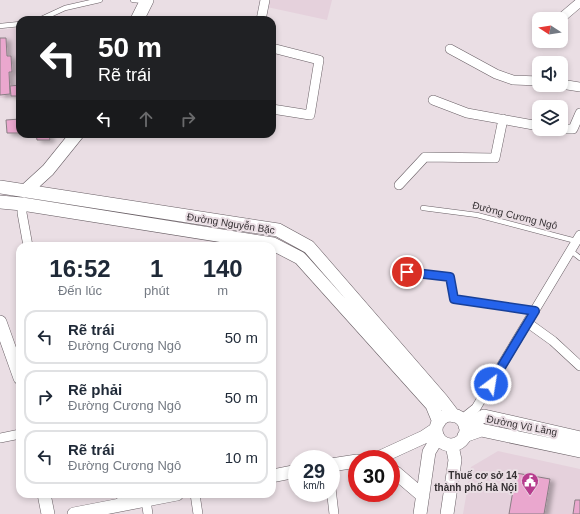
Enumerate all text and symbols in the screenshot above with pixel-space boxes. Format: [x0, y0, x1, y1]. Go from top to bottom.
north arrow [532, 12, 568, 48]
map controls [532, 12, 568, 136]
icon: left [32, 32, 84, 84]
text: 50 m [98, 32, 162, 63]
button: sound [532, 56, 568, 92]
text: Rẽ trái [98, 65, 151, 85]
button: layers [532, 100, 568, 136]
icon: left [93, 108, 115, 130]
icon: ahead [135, 108, 157, 130]
icon: right [177, 108, 199, 130]
street label: Đường Cương Ngô [471, 200, 559, 231]
street label: Đường Nguyễn Bặc [186, 210, 276, 236]
text: 16:52 [49, 255, 111, 282]
text: 1 [150, 255, 163, 282]
text: 140 [203, 255, 243, 282]
pin [390, 255, 424, 289]
icon: arrive [396, 261, 418, 283]
text: Đến lúc [58, 283, 102, 298]
text: phút [144, 283, 169, 298]
text: m [217, 283, 228, 298]
text: Rẽ trái [68, 321, 115, 338]
icon: left [34, 326, 56, 348]
text: 50 m [225, 329, 258, 346]
text: Đường Cương Ngô [68, 338, 181, 353]
position arrow [470, 363, 512, 405]
text: Rẽ phải [68, 381, 122, 398]
icon: right [34, 386, 56, 408]
text: 50 m [225, 389, 258, 406]
text: Đường Cương Ngô [68, 398, 181, 413]
street label: Đường Vũ Lăng [486, 413, 558, 438]
text: Rẽ trái [68, 441, 115, 458]
icon: left [34, 446, 56, 468]
text: 10 m [225, 449, 258, 466]
speed limit sign: 30 [348, 450, 400, 502]
text: Đường Cương Ngô [68, 458, 181, 473]
text: 29 [303, 460, 325, 482]
place label: Thuế cơ sở 14 thành phố Hà Nội [434, 470, 517, 494]
public building icon: Thuế cơ sở 14 thành phố Hà Nội [520, 471, 540, 496]
text: km/h [303, 480, 325, 491]

